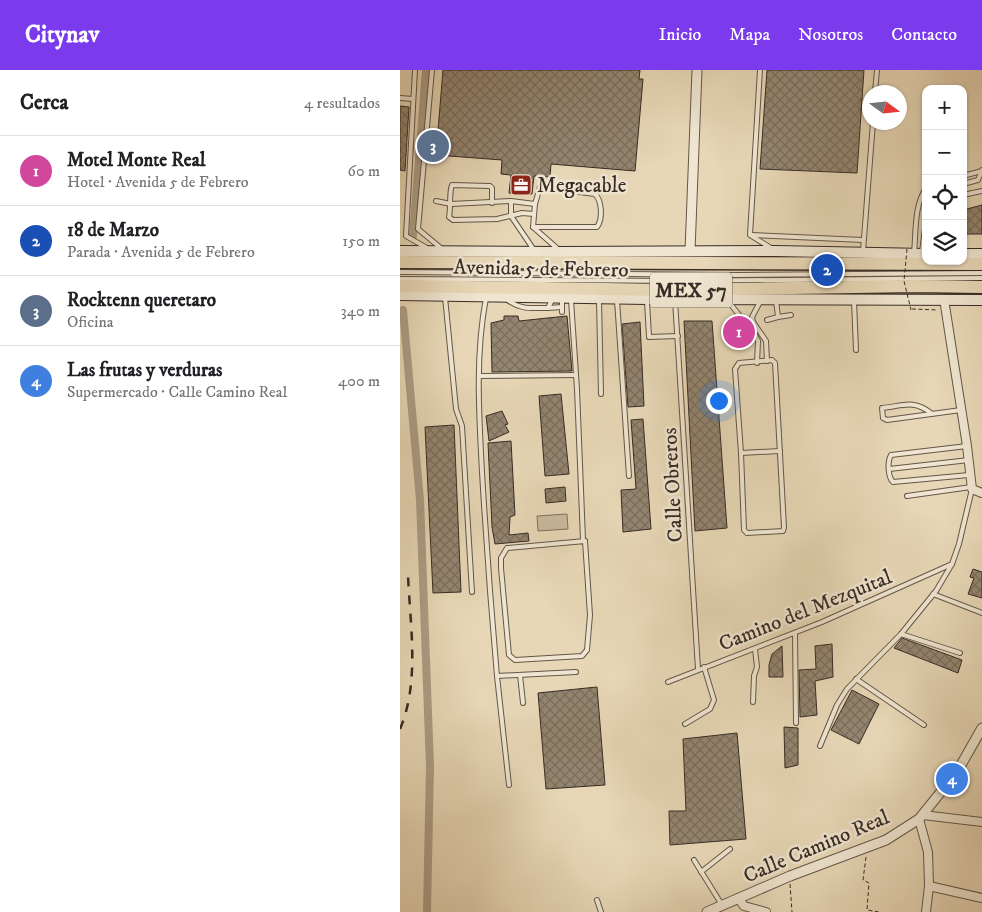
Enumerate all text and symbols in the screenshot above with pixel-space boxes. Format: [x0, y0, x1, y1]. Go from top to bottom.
text: Citynav [25, 20, 99, 50]
text: Inicio [659, 24, 701, 46]
text: Mapa [729, 24, 770, 46]
text: Nosotros [798, 24, 863, 46]
text: Contacto [891, 24, 957, 46]
north arrow [862, 85, 907, 130]
map controls [922, 85, 967, 265]
button: + [922, 85, 967, 130]
text: Cerca [20, 90, 68, 116]
text: 4 resultados [304, 93, 380, 113]
pin: 3 [417, 127, 449, 165]
button: − [922, 130, 967, 175]
text: Motel Monte Real [67, 149, 205, 172]
text: 1 [33, 161, 39, 181]
text: 60 m [348, 161, 380, 181]
text: Hotel · Avenida 5 de Febrero [67, 172, 249, 192]
office icon: Megacable [509, 173, 533, 197]
place label: Megacable [537, 173, 627, 199]
button: locate [922, 175, 967, 220]
text: 18 de Marzo [67, 219, 159, 242]
button: layers [922, 220, 967, 265]
text: 2 [32, 231, 40, 251]
text: 150 m [342, 231, 380, 251]
text: Parada · Avenida 5 de Febrero [67, 242, 255, 262]
pin: 2 [811, 251, 843, 289]
street label: Avenida 5 de Febrero [453, 254, 629, 284]
road number: MEX 57 [650, 272, 732, 308]
text: Rocktenn queretaro [67, 289, 216, 312]
text: 3 [33, 301, 39, 321]
text: 340 m [341, 301, 380, 321]
text: Oficina [67, 312, 114, 332]
pin: 1 [723, 313, 755, 351]
text: Las frutas y verduras [67, 359, 222, 382]
text: 4 [31, 371, 41, 391]
text: 400 m [338, 371, 380, 391]
text: Supermercado · Calle Camino Real [67, 382, 287, 402]
your location [706, 388, 732, 414]
street label: Calle Obreros [657, 427, 689, 543]
street label: Camino del Mezquital [715, 564, 896, 657]
pin: 4 [936, 760, 968, 798]
street label: Calle Camino Real [739, 804, 894, 889]

